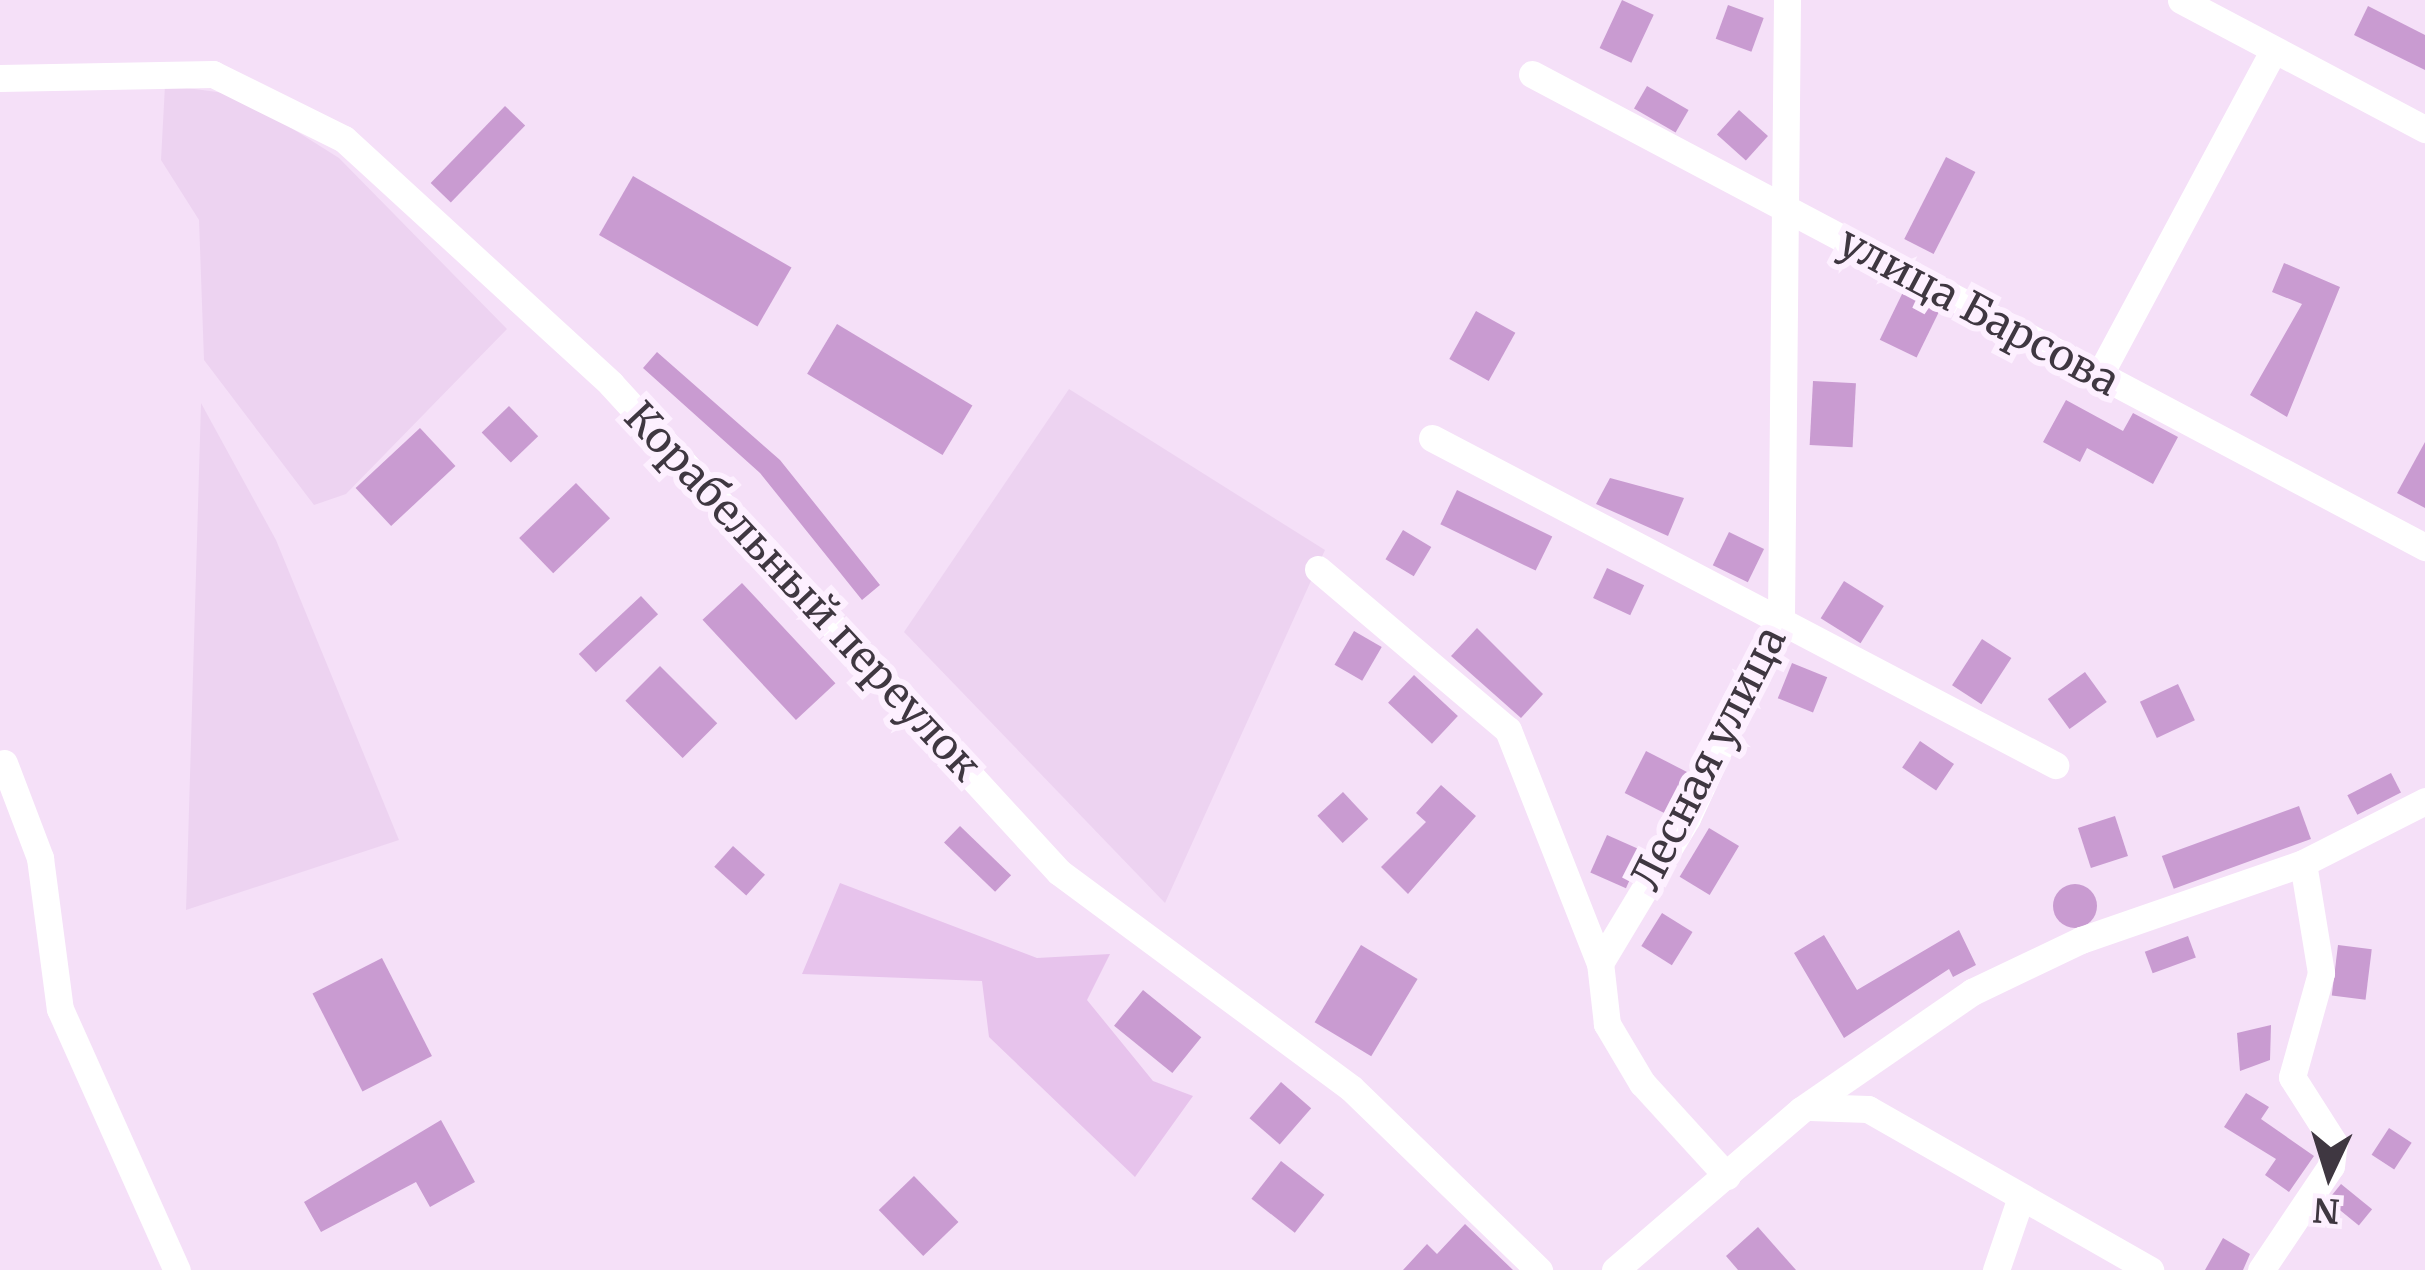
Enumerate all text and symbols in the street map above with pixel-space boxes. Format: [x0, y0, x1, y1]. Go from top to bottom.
street label: улица Барсова [1830, 216, 2128, 406]
street label: Корабельный переулок [614, 391, 992, 791]
street label: Лесная улица [1620, 618, 1796, 898]
north arrow [2269, 1114, 2389, 1234]
text: N [2312, 1189, 2341, 1232]

